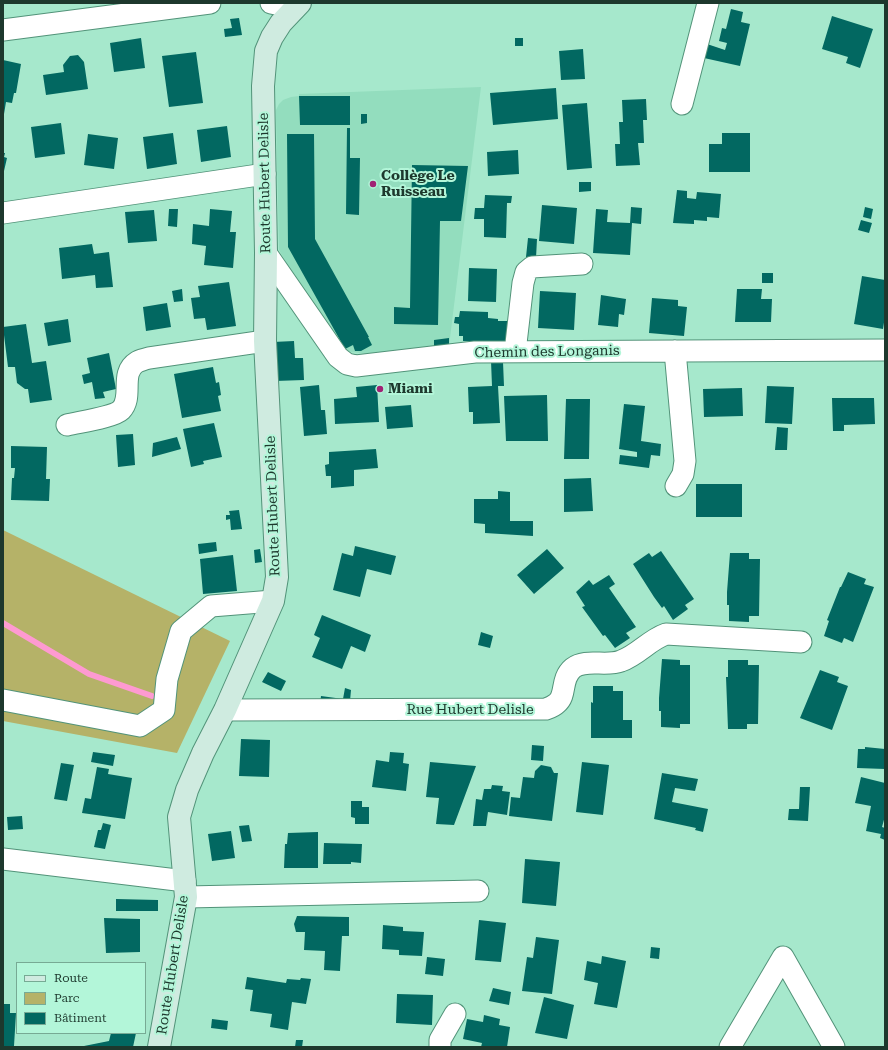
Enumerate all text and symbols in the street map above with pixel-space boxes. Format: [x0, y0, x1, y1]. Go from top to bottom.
street label: Route Hubert Delisle [255, 112, 275, 254]
place label: Collège Le Ruisseau [381, 168, 455, 200]
marker: Collège Le Ruisseau [368, 179, 378, 189]
street label: Chemin des Longanis [474, 342, 620, 362]
place label: Miami [388, 381, 433, 397]
marker: Miami [375, 384, 385, 394]
street label: Route Hubert Delisle [262, 435, 284, 577]
street label: Rue Hubert Delisle [406, 702, 534, 718]
street label: Route Hubert Delisle [154, 894, 192, 1036]
legend [16, 962, 146, 1034]
text: Route [54, 971, 88, 985]
text: Parc [54, 991, 79, 1005]
text: Bâtiment [54, 1011, 106, 1025]

